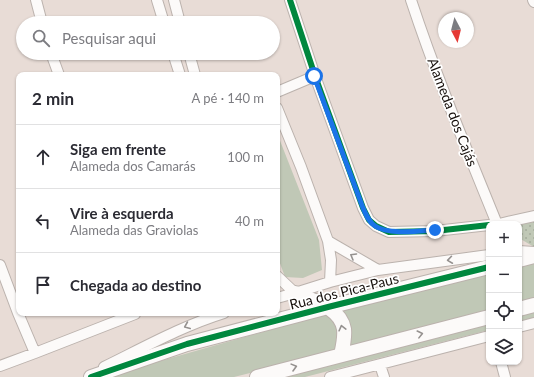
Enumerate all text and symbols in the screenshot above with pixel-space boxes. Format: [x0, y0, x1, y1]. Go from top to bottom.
north arrow [438, 12, 474, 48]
search box [16, 16, 280, 60]
icon: search [30, 27, 52, 49]
text: Pesquisar aqui [62, 29, 156, 47]
street label: Alameda dos Cajás [424, 55, 482, 169]
route start [305, 67, 323, 85]
text: 2 min [32, 88, 74, 109]
text: A pé · 140 m [191, 90, 264, 106]
text: Siga em frente [70, 140, 166, 158]
icon: ahead [32, 146, 54, 168]
text: 100 m [227, 149, 264, 165]
text: Alameda dos Camarás [70, 158, 196, 174]
text: Vire à esquerda [70, 204, 174, 222]
icon: left [32, 210, 54, 232]
text: 40 m [235, 213, 264, 229]
route end [426, 221, 444, 239]
map controls [486, 221, 522, 365]
button: + [486, 221, 522, 257]
text: Alameda das Graviolas [70, 222, 198, 238]
one-way arrow [350, 253, 357, 260]
one-way arrow [447, 255, 453, 264]
button: − [486, 257, 522, 293]
street label: Rua dos Pica-Paus [288, 269, 400, 313]
icon: arrive [32, 274, 54, 296]
text: Chegada ao destino [70, 276, 201, 294]
button: locate [486, 293, 522, 329]
one-way arrow [184, 322, 191, 330]
one-way arrow [339, 325, 347, 332]
button: layers [486, 329, 522, 365]
one-way arrow [417, 331, 423, 339]
one-way arrow [291, 363, 298, 372]

